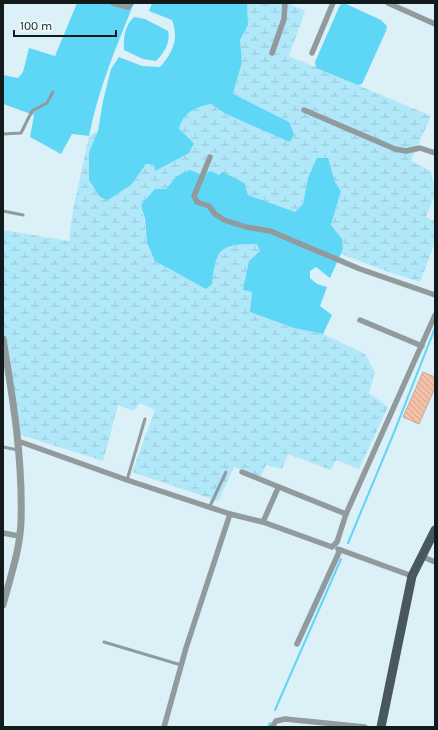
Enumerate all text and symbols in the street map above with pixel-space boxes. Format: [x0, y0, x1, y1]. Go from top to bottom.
scale bar [14, 12, 116, 38]
text: 100 m [20, 19, 52, 33]

